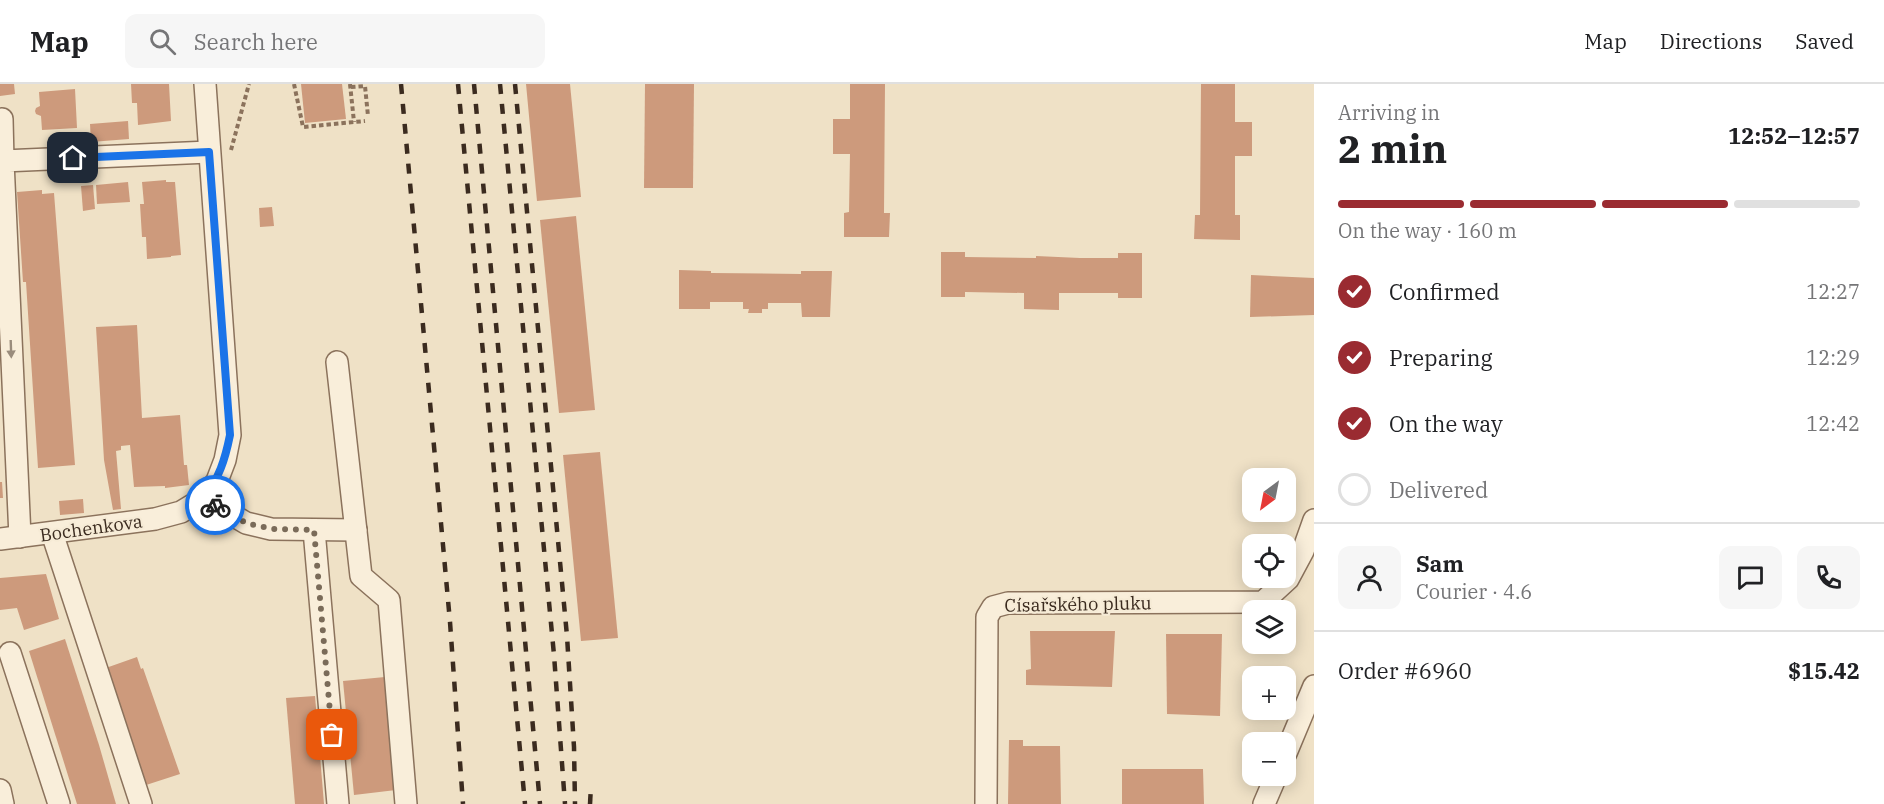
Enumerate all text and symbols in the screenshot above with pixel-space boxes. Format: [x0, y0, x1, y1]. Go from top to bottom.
search box [125, 14, 545, 68]
text: Map [30, 23, 89, 60]
icon: search [146, 25, 179, 58]
text: Search here [194, 27, 318, 56]
text: Map [1584, 27, 1627, 55]
text: Directions [1660, 27, 1762, 55]
text: Saved [1795, 27, 1854, 55]
text: Arriving in [1338, 99, 1440, 126]
text: 12:52–12:57 [1728, 121, 1860, 150]
text: 2 min [1338, 123, 1447, 174]
pin [47, 132, 98, 183]
icon: home [56, 141, 89, 174]
text: On the way · 160 m [1338, 217, 1517, 244]
icon: check [1338, 275, 1371, 308]
text: Confirmed [1389, 277, 1500, 306]
text: 12:27 [1806, 278, 1860, 305]
one-way arrow [7, 340, 16, 359]
icon: check [1338, 341, 1371, 374]
text: Preparing [1389, 343, 1493, 372]
text: 12:29 [1806, 344, 1860, 371]
icon: check [1338, 407, 1371, 440]
text: On the way [1389, 409, 1503, 438]
text: 12:42 [1806, 410, 1860, 437]
north arrow [1242, 468, 1296, 522]
map controls [1242, 468, 1296, 786]
courier [185, 475, 245, 535]
text: Delivered [1389, 475, 1488, 504]
icon: bike [199, 489, 232, 522]
street label: Bochenkova [38, 509, 144, 547]
button: locate [1242, 534, 1296, 588]
button: person [1338, 546, 1401, 609]
button: chat [1719, 546, 1782, 609]
button: phone [1797, 546, 1860, 609]
text: Sam [1416, 549, 1464, 578]
text: Courier · 4.6 [1416, 578, 1532, 605]
street label: Císařského pluku [1004, 591, 1152, 617]
button: layers [1242, 600, 1296, 654]
text: Order #6960 [1338, 656, 1472, 685]
text: $15.42 [1788, 656, 1860, 685]
button: + [1242, 666, 1296, 720]
pin [306, 709, 357, 760]
icon: bag [315, 718, 348, 751]
button: − [1242, 732, 1296, 786]

